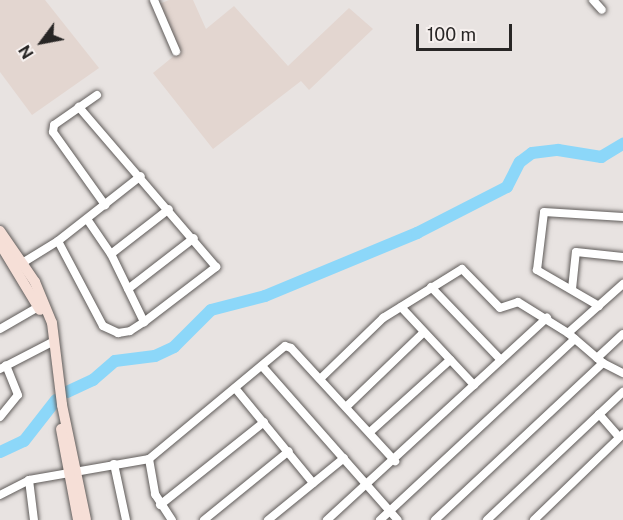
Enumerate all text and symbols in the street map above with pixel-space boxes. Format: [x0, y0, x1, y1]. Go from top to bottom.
north arrow [12, 12, 72, 72]
scale bar [419, 12, 515, 50]
text: 100 m [427, 24, 476, 45]
text: N [15, 41, 38, 62]

